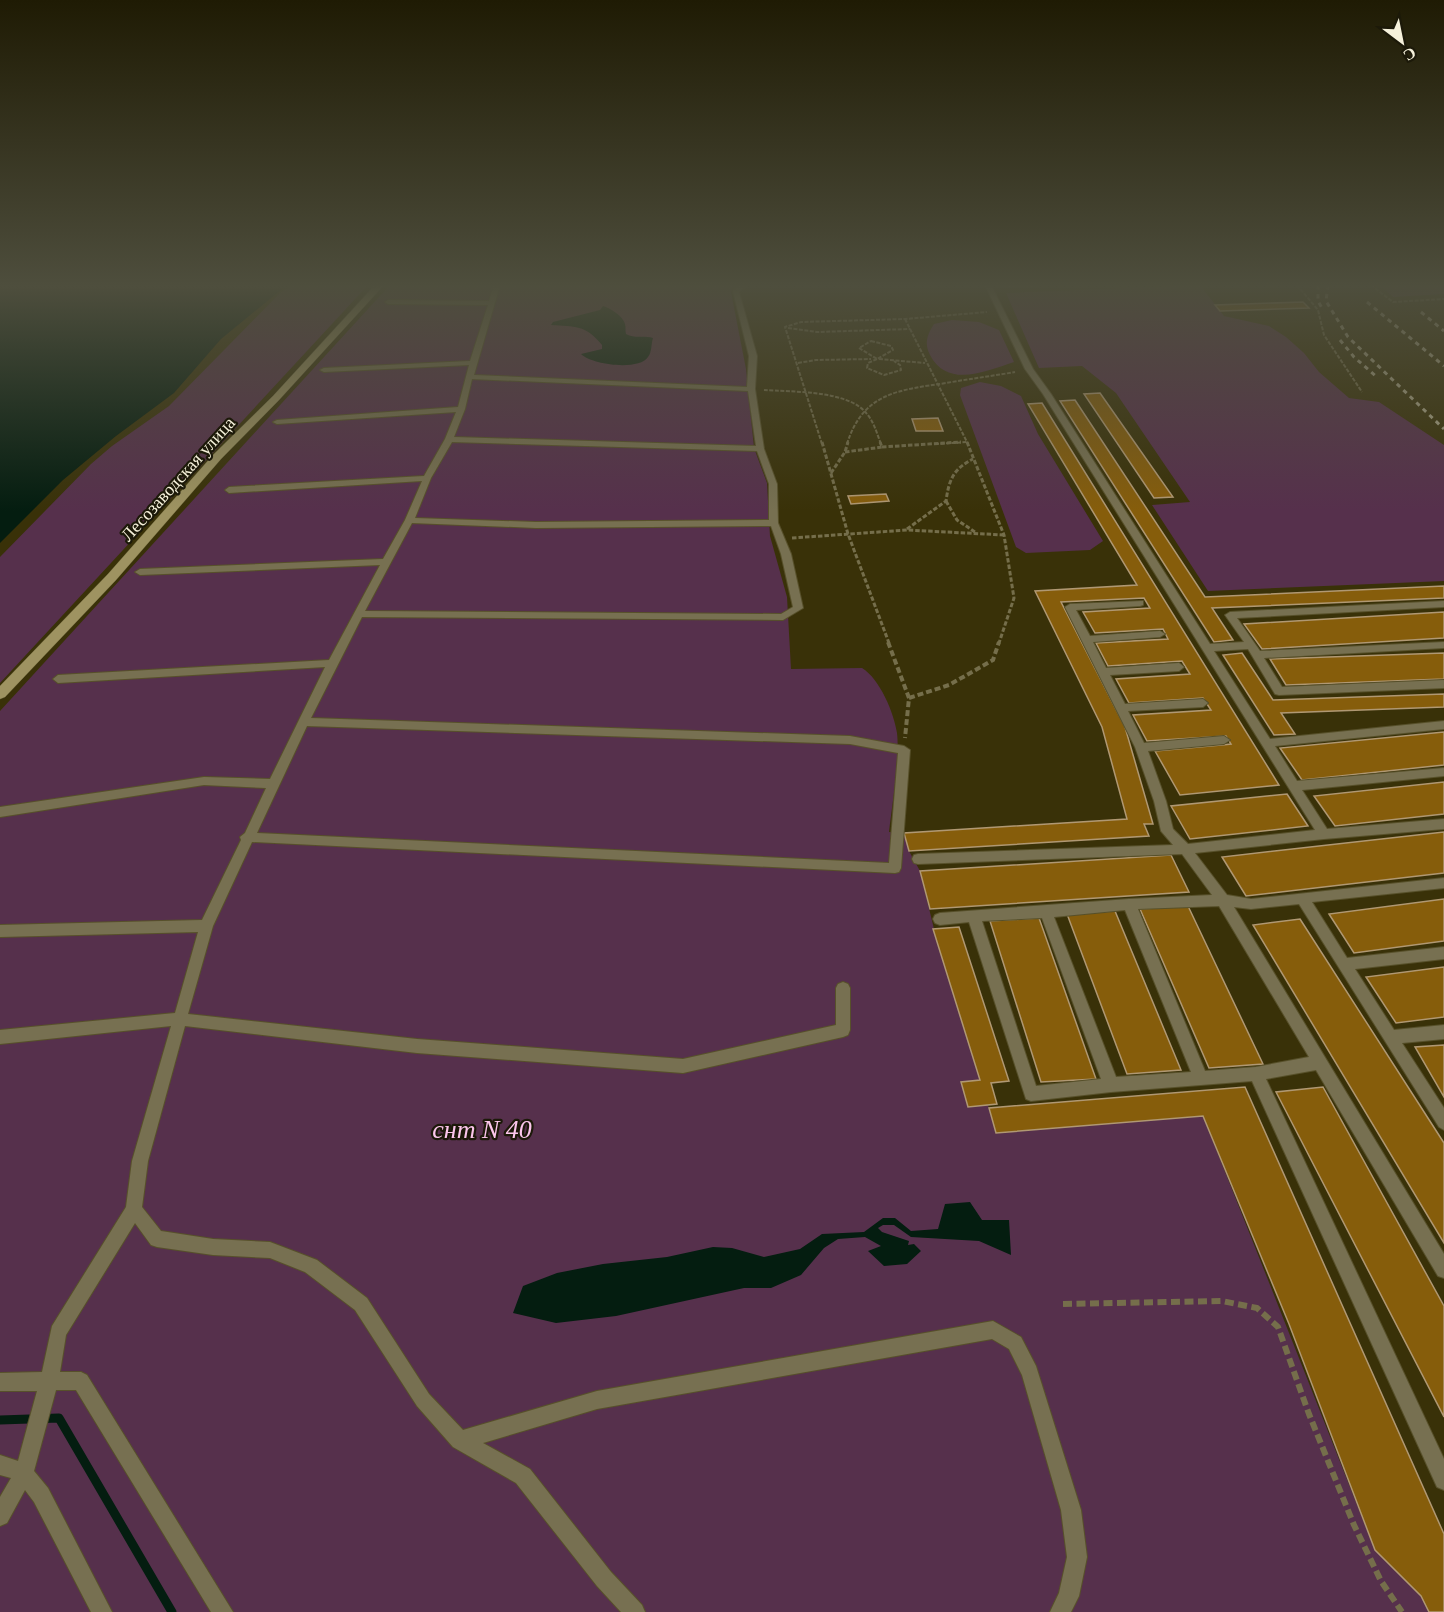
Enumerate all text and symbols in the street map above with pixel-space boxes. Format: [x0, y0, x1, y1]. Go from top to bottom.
north arrow [1372, 12, 1432, 72]
text: С [1400, 44, 1419, 65]
street label: Лесозаводская улица [117, 413, 239, 545]
park label: снт N 40 [432, 1115, 532, 1144]

